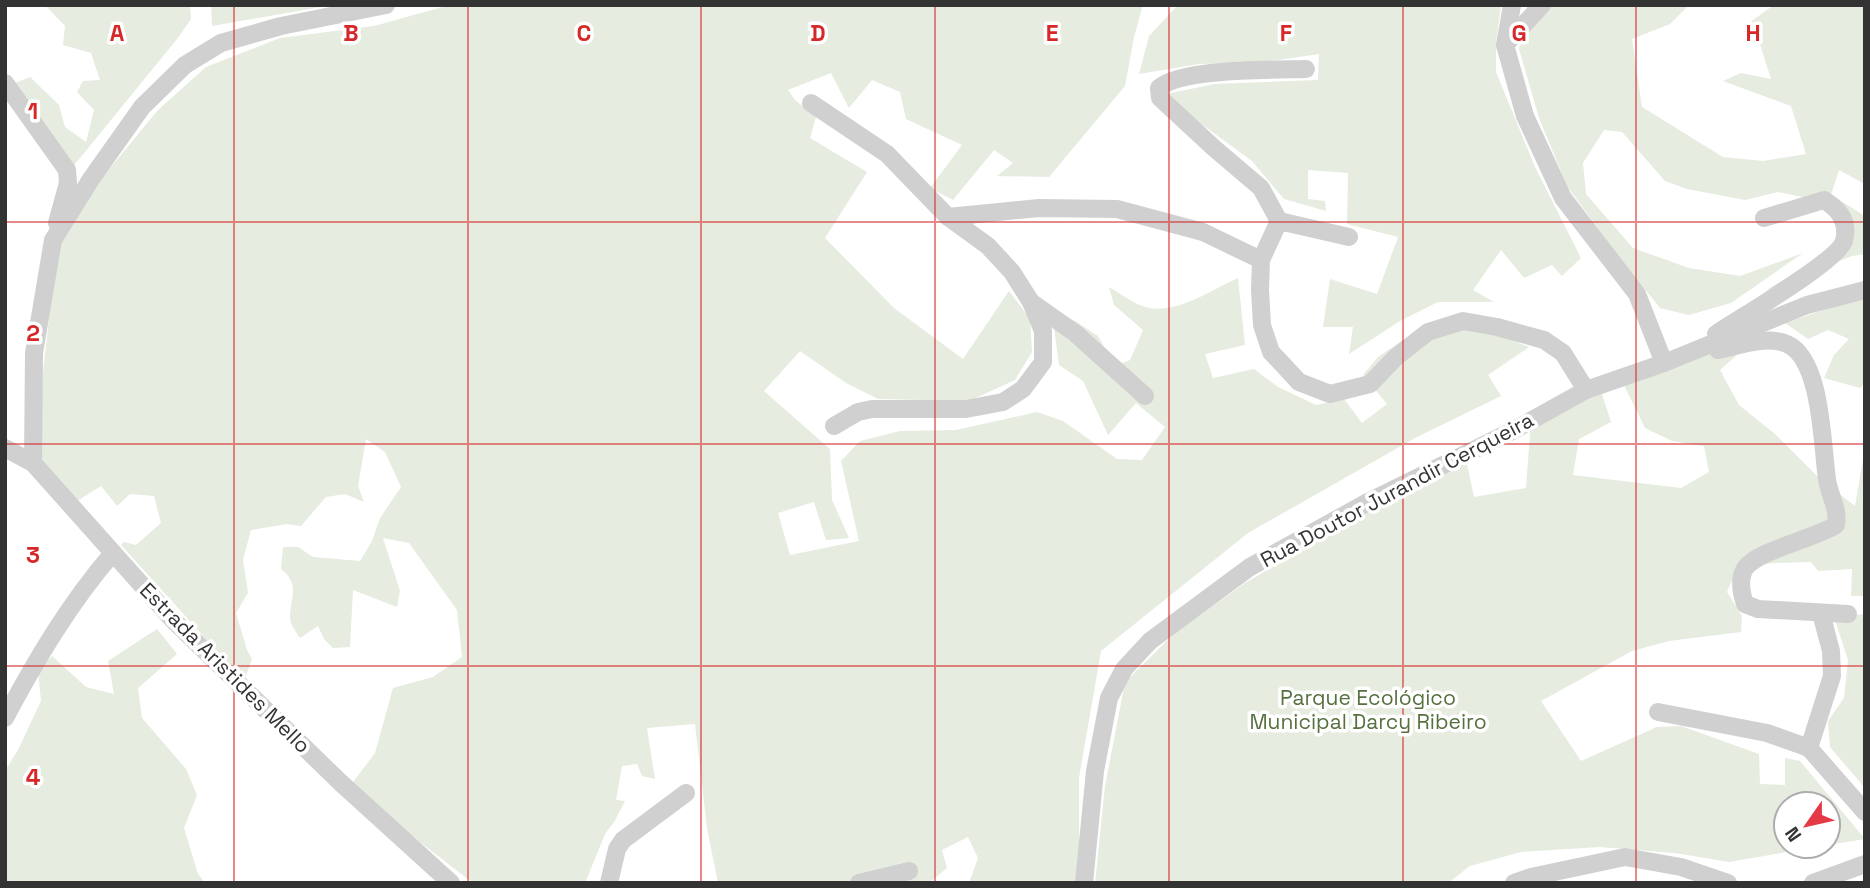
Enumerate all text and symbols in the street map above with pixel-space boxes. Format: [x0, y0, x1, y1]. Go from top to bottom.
text: A [110, 18, 125, 48]
text: B [343, 18, 359, 48]
text: C [577, 18, 591, 48]
text: D [810, 18, 826, 48]
text: E [1046, 18, 1058, 48]
text: F [1280, 18, 1292, 48]
text: G [1511, 18, 1527, 48]
text: H [1745, 18, 1761, 48]
text: 1 [28, 96, 38, 126]
text: 2 [26, 318, 40, 348]
street label: Rua Doutor Jurandir Cerqueira [1256, 406, 1538, 573]
text: 3 [26, 540, 40, 570]
street label: Estrada Aristides Mello [134, 577, 316, 759]
park label: Parque Ecológico Municipal Darcy Ribeiro [1249, 684, 1487, 735]
text: 4 [26, 762, 41, 792]
north arrow [1772, 790, 1842, 860]
text: N [1779, 822, 1807, 846]

